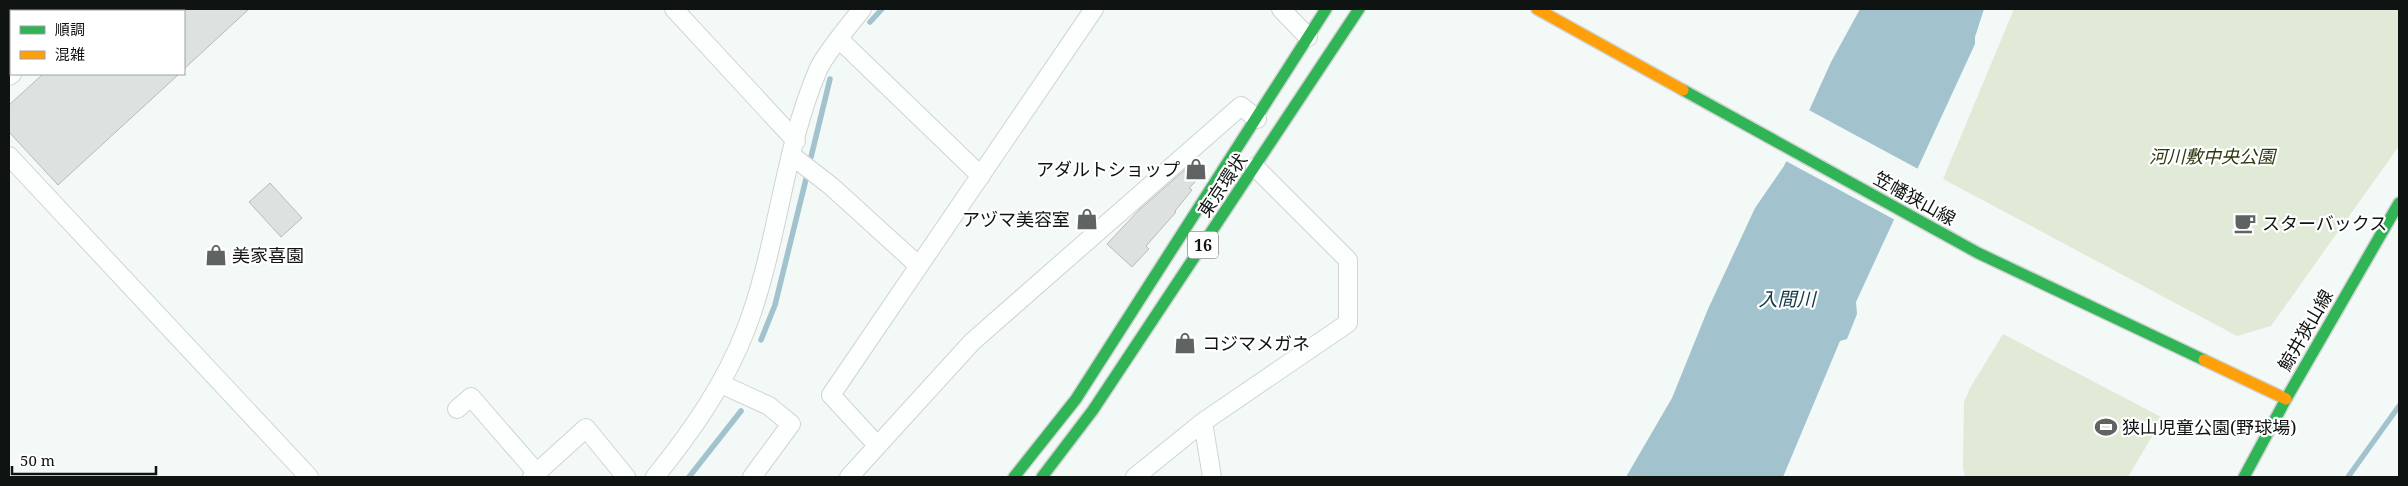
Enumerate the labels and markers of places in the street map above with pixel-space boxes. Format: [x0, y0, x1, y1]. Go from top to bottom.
shop icon: アダルトショップ [1183, 156, 1209, 182]
place label: アダルトショップ [1036, 157, 1180, 181]
shop icon: アヅマ美容室 [1074, 206, 1100, 232]
place label: アヅマ美容室 [962, 207, 1070, 231]
cafe icon: スターバックス [2232, 210, 2258, 236]
place label: スターバックス [2262, 211, 2387, 235]
shop icon: 美家喜園 [203, 242, 229, 268]
place label: 美家喜園 [232, 243, 304, 267]
shop icon: コジマメガネ [1172, 330, 1198, 356]
place label: コジマメガネ [1202, 331, 1310, 355]
sports icon: 狭山児童公園(野球場) [2093, 414, 2119, 440]
place label: 狭山児童公園(野球場) [2122, 415, 2296, 439]

